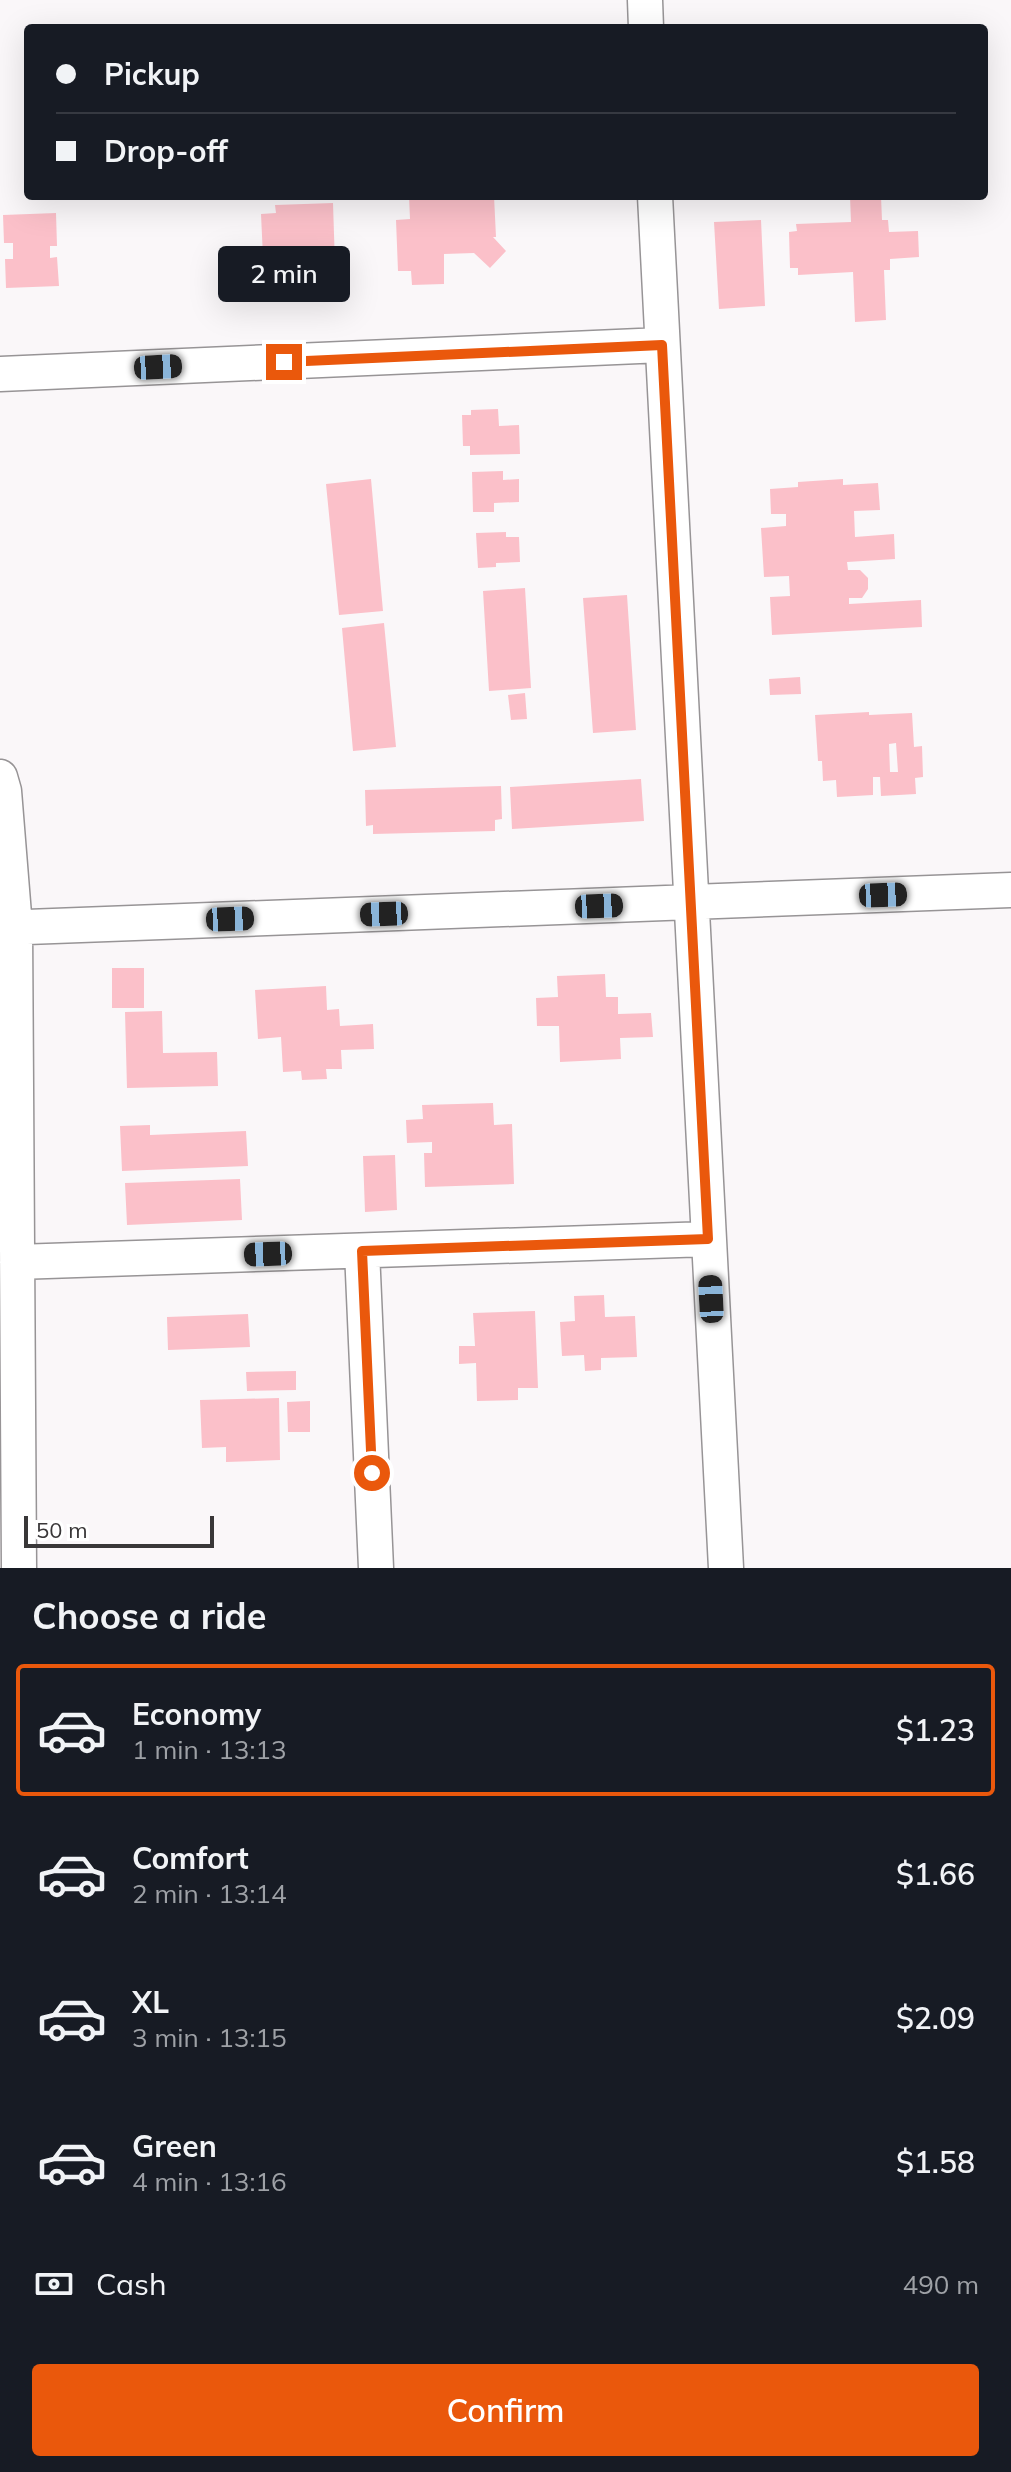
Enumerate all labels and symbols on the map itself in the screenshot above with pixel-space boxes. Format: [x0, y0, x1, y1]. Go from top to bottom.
callout: 2 min [218, 246, 350, 302]
route end [266, 344, 302, 380]
car [133, 354, 183, 380]
car [859, 882, 907, 908]
car [575, 893, 623, 919]
car [360, 901, 408, 927]
car [206, 906, 254, 932]
car [244, 1241, 292, 1267]
car [698, 1274, 724, 1324]
route start [354, 1455, 390, 1491]
scale bar [24, 1512, 214, 1548]

